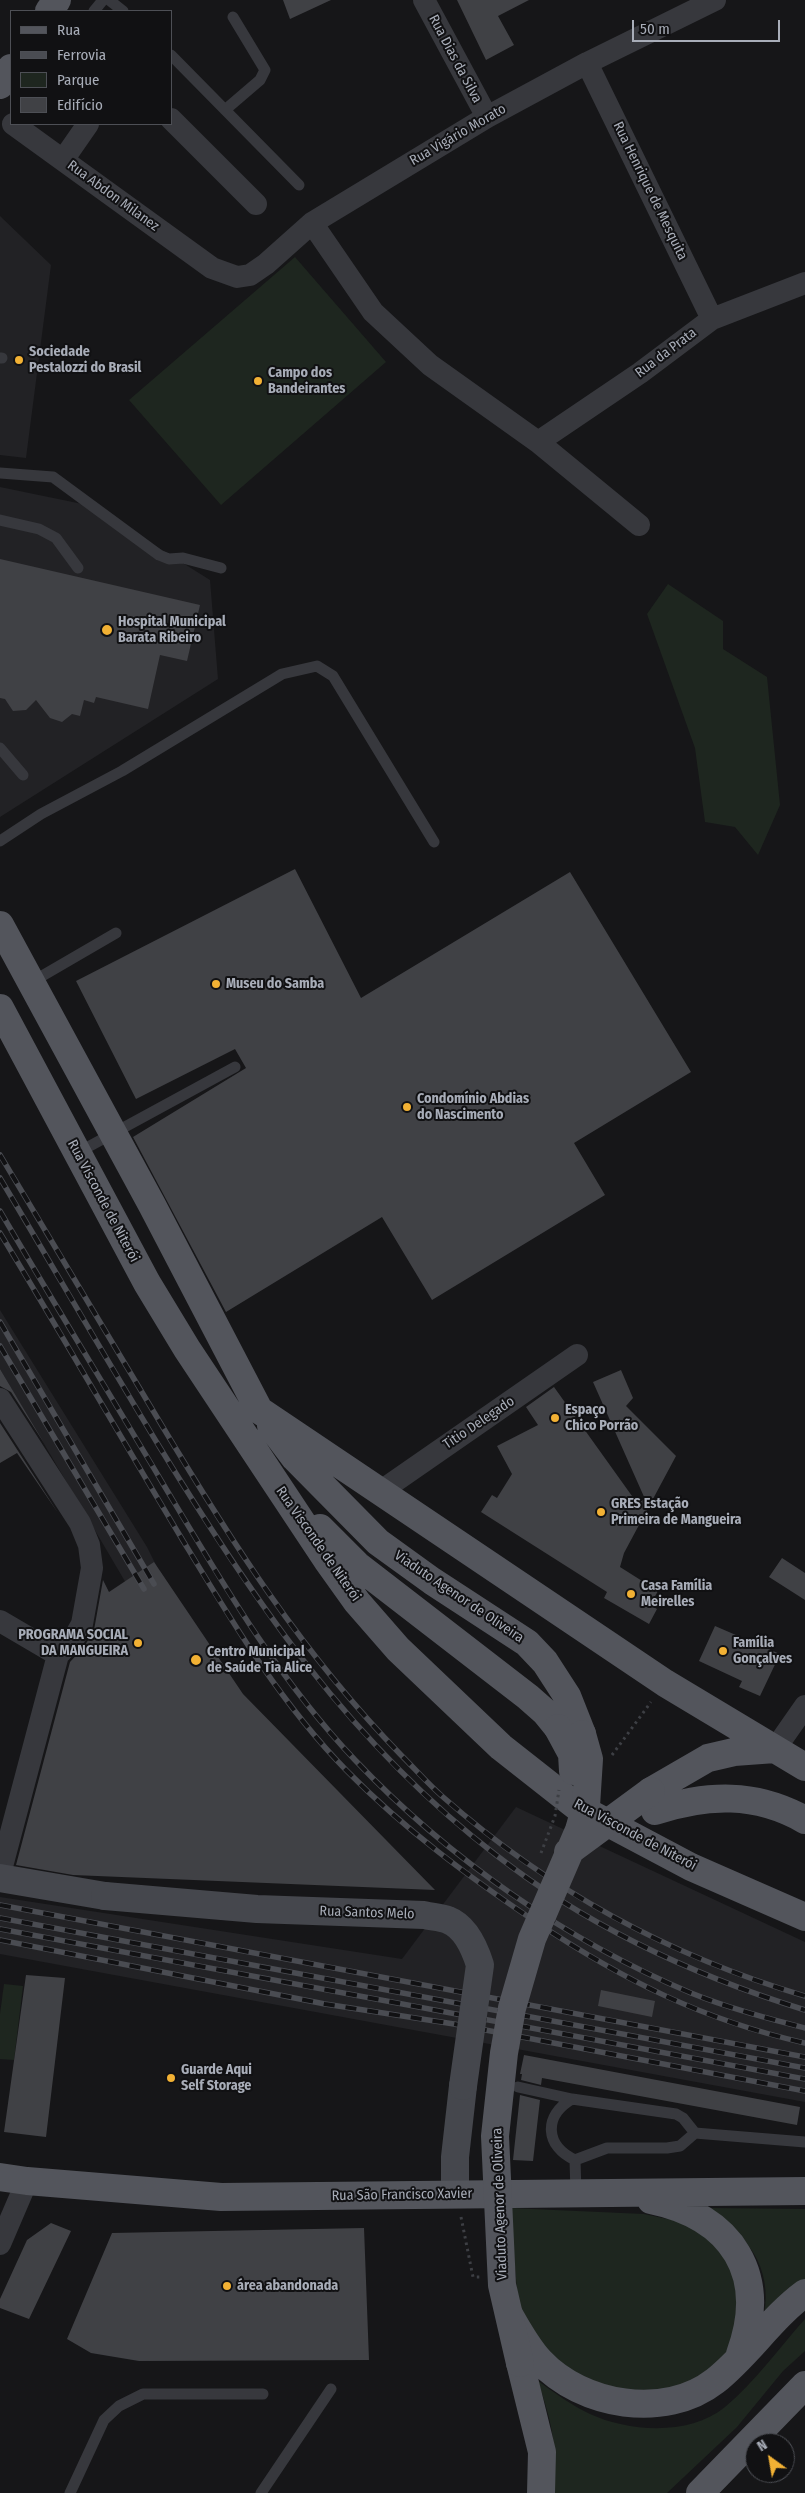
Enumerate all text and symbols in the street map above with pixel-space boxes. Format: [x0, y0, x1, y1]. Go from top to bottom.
legend [10, 10, 172, 125]
scale bar [635, 10, 782, 42]
street label: Rua Dias da Silva [425, 12, 485, 106]
text: 50 m [640, 20, 670, 38]
text: Rua [57, 21, 80, 39]
text: Ferrovia [57, 46, 106, 64]
text: Parque [57, 71, 100, 89]
text: Edifício [57, 96, 103, 114]
street label: Rua Vigário Morato [407, 101, 509, 169]
street label: Rua Henrique de Mesquita [609, 119, 691, 263]
street label: Rua Abdon Milanez [64, 157, 162, 235]
street label: Rua da Prata [632, 324, 700, 382]
place label: Sociedade Pestalozzi do Brasil [29, 344, 141, 377]
marker: Sociedade Pestalozzi do Brasil [13, 354, 25, 366]
place label: Campo dos Bandeirantes [268, 365, 345, 398]
marker: Campo dos Bandeirantes [252, 375, 264, 387]
place label: Hospital Municipal Barata Ribeiro [118, 614, 226, 646]
marker: Hospital Municipal Barata Ribeiro [100, 623, 114, 637]
place label: Museu do Samba [226, 976, 324, 992]
marker: Museu do Samba [210, 978, 222, 990]
place label: Condomínio Abdias do Nascimento [417, 1091, 529, 1124]
marker: Condomínio Abdias do Nascimento [401, 1101, 413, 1113]
street label: Rua Visconde de Niterói [64, 1137, 142, 1265]
street label: Titio Delegado [440, 1393, 518, 1453]
place label: Espaço Chico Porrão [565, 1402, 638, 1434]
marker: Espaço Chico Porrão [549, 1412, 561, 1424]
street label: Rua Visconde de Niterói [272, 1483, 364, 1605]
place label: GRES Estação Primeira de Mangueira [611, 1496, 742, 1528]
marker: GRES Estação Primeira de Mangueira [595, 1506, 607, 1518]
street label: Viaduto Agenor de Oliveira [391, 1547, 527, 1647]
place label: Casa Família Meirelles [641, 1578, 712, 1610]
marker: Casa Família Meirelles [625, 1588, 637, 1600]
place label: PROGRAMA SOCIAL DA MANGUEIRA [18, 1627, 128, 1660]
place label: Família Gonçalves [733, 1635, 792, 1668]
marker: PROGRAMA SOCIAL DA MANGUEIRA [132, 1637, 144, 1649]
place label: Centro Municipal de Saúde Tia Alice [207, 1644, 312, 1676]
marker: Família Gonçalves [717, 1645, 729, 1657]
marker: Centro Municipal de Saúde Tia Alice [189, 1653, 203, 1667]
street label: Rua Visconde de Niterói [571, 1796, 699, 1874]
street label: Rua Santos Melo [319, 1903, 415, 1923]
place label: Guarde Aqui Self Storage [181, 2062, 252, 2094]
marker: Guarde Aqui Self Storage [165, 2072, 177, 2084]
street label: Viaduto Agenor de Oliveira [489, 2127, 511, 2281]
street label: Rua São Francisco Xavier [332, 2185, 472, 2205]
place label: área abandonada [237, 2278, 338, 2294]
marker: área abandonada [221, 2280, 233, 2292]
north arrow [745, 2433, 795, 2483]
text: N [754, 2436, 770, 2455]

